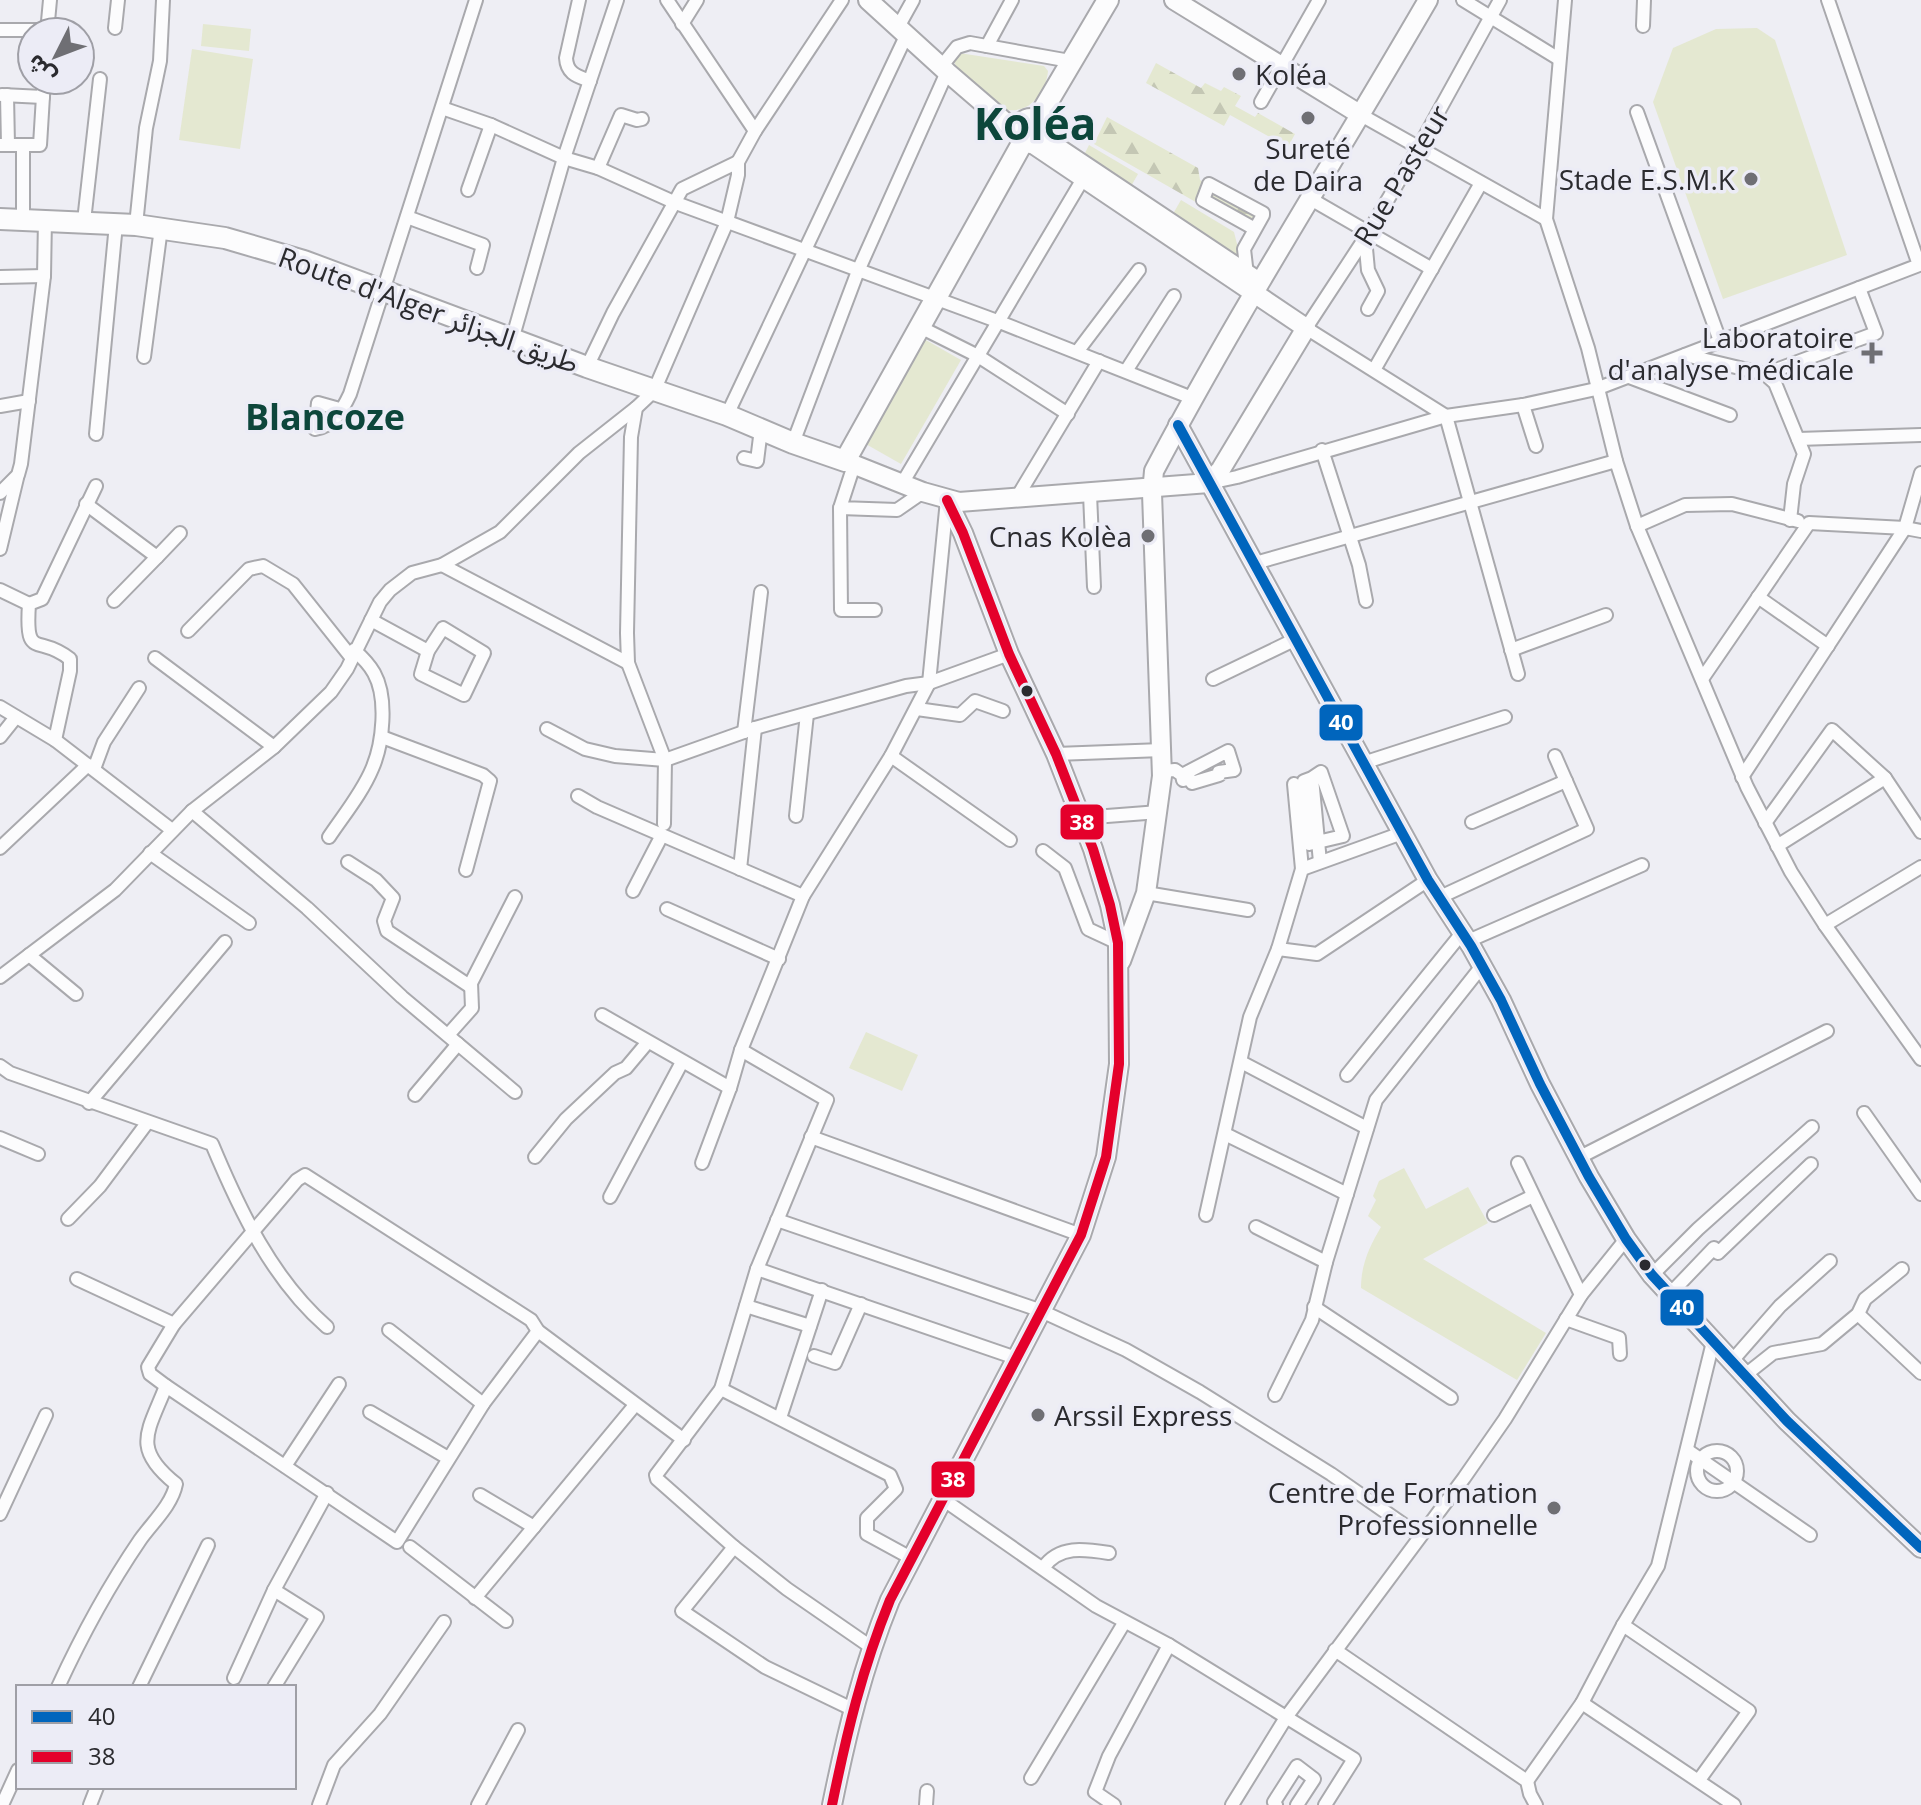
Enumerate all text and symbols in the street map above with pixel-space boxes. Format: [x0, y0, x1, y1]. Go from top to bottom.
north arrow [16, 16, 96, 96]
text: ش [19, 49, 62, 91]
place label: Koléa [1255, 55, 1327, 93]
marker: Koléa [1230, 65, 1248, 83]
district label: Koléa [974, 93, 1096, 153]
street label: Rue Pasteur [1344, 97, 1458, 252]
marker: Sureté de Daira [1299, 109, 1317, 127]
place label: Sureté de Daira [1253, 129, 1363, 199]
place label: Stade E.S.M.K [1559, 160, 1736, 198]
marker: Stade E.S.M.K [1742, 170, 1760, 188]
street label: Route d'Alger طريق الجزائر [274, 237, 584, 381]
place label: Laboratoire d'analyse médicale [1607, 318, 1854, 388]
marker: Laboratoire d'analyse médicale [1861, 342, 1883, 364]
district label: Blancoze [245, 392, 405, 441]
place label: Cnas Kolèa [989, 517, 1132, 555]
marker: Cnas Kolèa [1139, 527, 1157, 545]
unlabelled marker [1019, 683, 1035, 699]
line badge: 40 [1318, 703, 1364, 742]
text: 40 [1328, 706, 1354, 736]
line badge: 38 [1059, 803, 1105, 841]
text: 38 [1069, 806, 1095, 836]
unlabelled marker [1637, 1257, 1653, 1273]
line badge: 40 [1659, 1288, 1705, 1327]
text: 40 [1669, 1291, 1695, 1321]
place label: Arssil Express [1054, 1396, 1232, 1434]
marker: Arssil Express [1029, 1406, 1047, 1424]
line badge: 38 [930, 1460, 976, 1499]
text: 38 [940, 1463, 966, 1493]
place label: Centre de Formation Professionnelle [1268, 1473, 1538, 1543]
marker: Centre de Formation Professionnelle [1545, 1499, 1563, 1517]
legend [16, 1685, 296, 1789]
text: 40 [88, 1699, 115, 1732]
text: 38 [88, 1739, 115, 1772]

